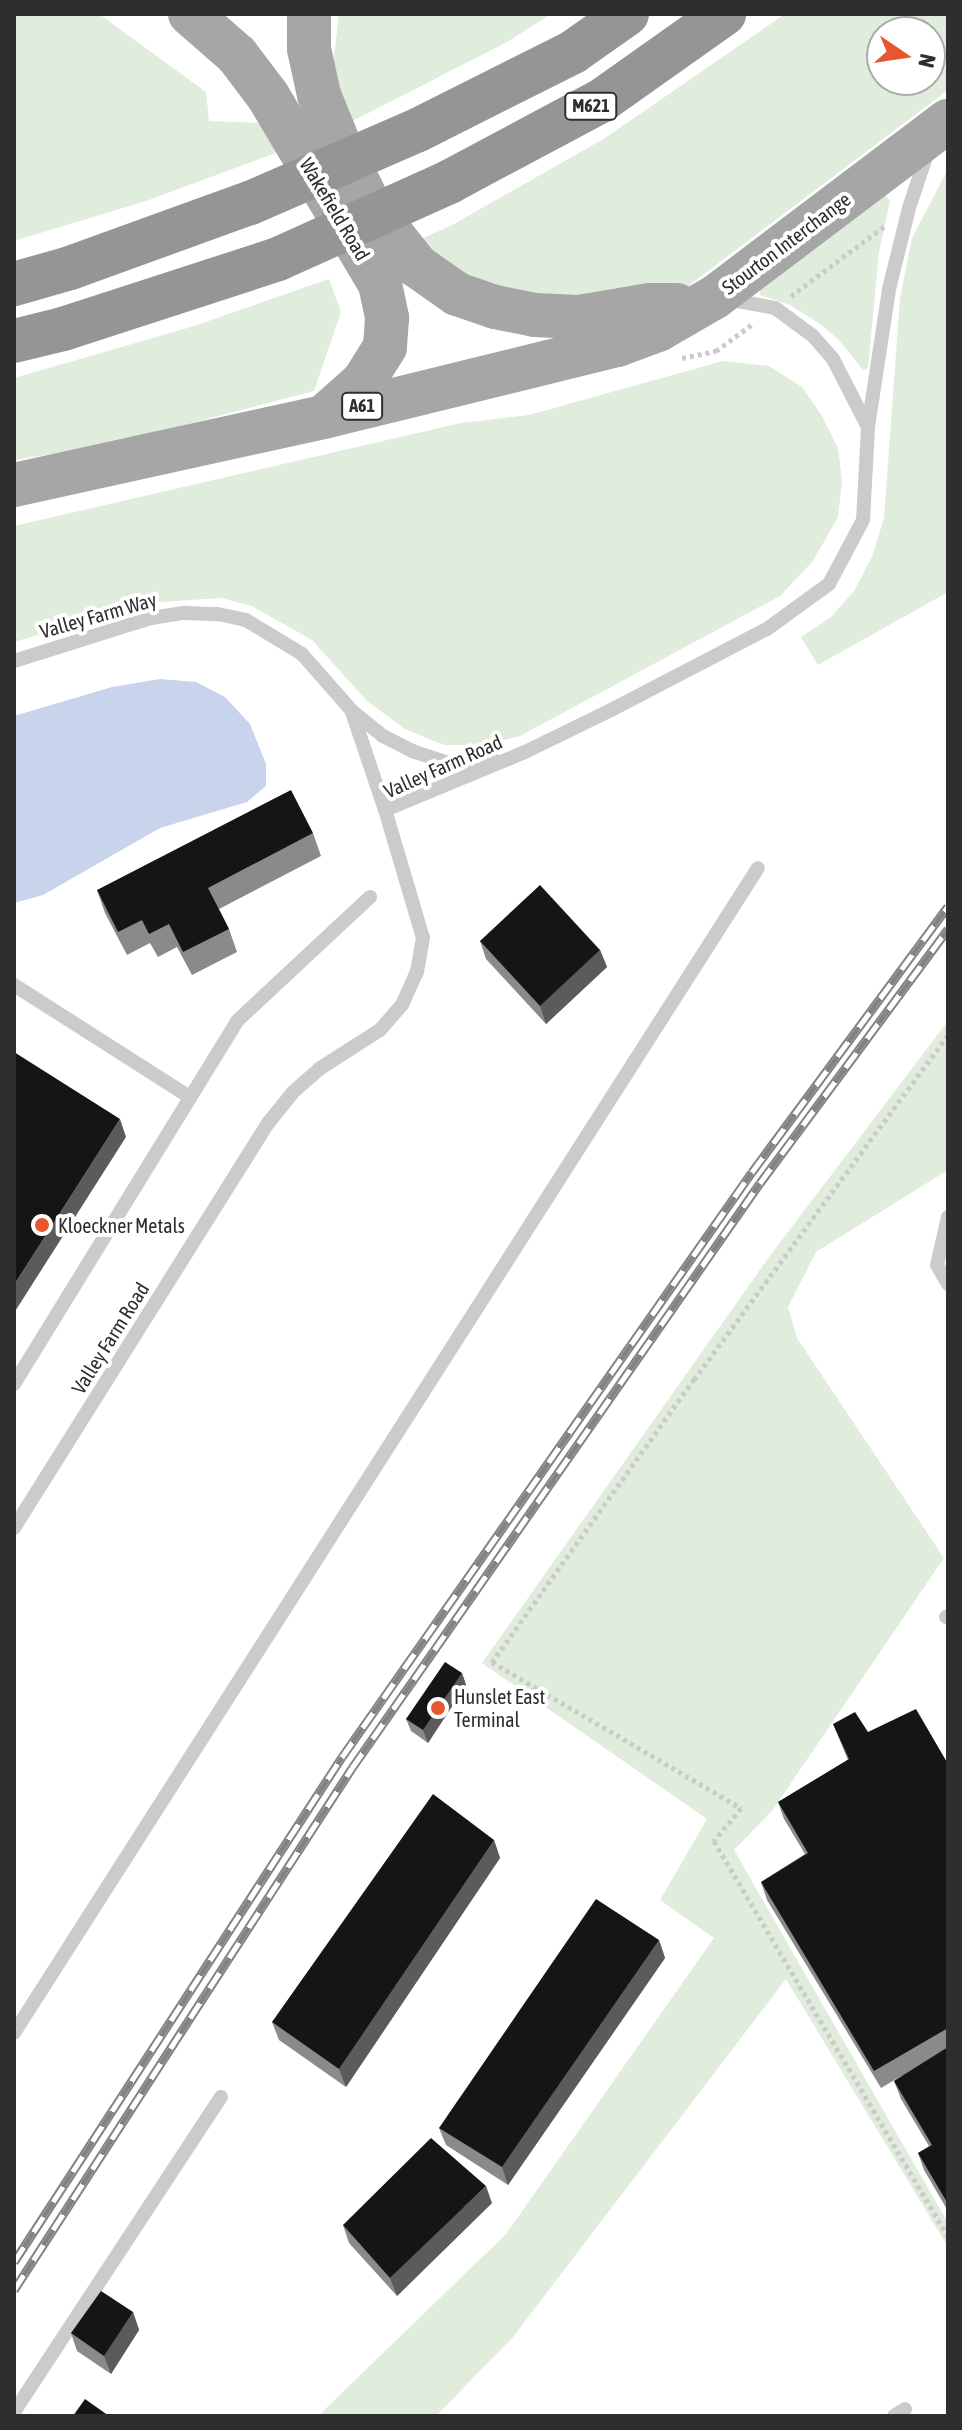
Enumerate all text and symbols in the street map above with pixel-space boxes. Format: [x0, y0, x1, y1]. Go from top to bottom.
north arrow [866, 16, 946, 96]
text: N [913, 52, 942, 70]
road number: M621 [563, 92, 619, 120]
street label: Wakefield Road [295, 153, 375, 265]
street label: Stourton Interchange [717, 187, 855, 299]
road number: A61 [340, 392, 384, 420]
street label: Valley Farm Way [37, 587, 159, 643]
street label: Valley Farm Road [380, 729, 506, 803]
place label: Kloeckner Metals [58, 1213, 185, 1237]
marker: Kloeckner Metals [33, 1216, 51, 1234]
street label: Valley Farm Road [66, 1278, 154, 1398]
place label: Hunslet East Terminal [454, 1684, 545, 1731]
marker: Hunslet East Terminal [429, 1699, 447, 1717]

